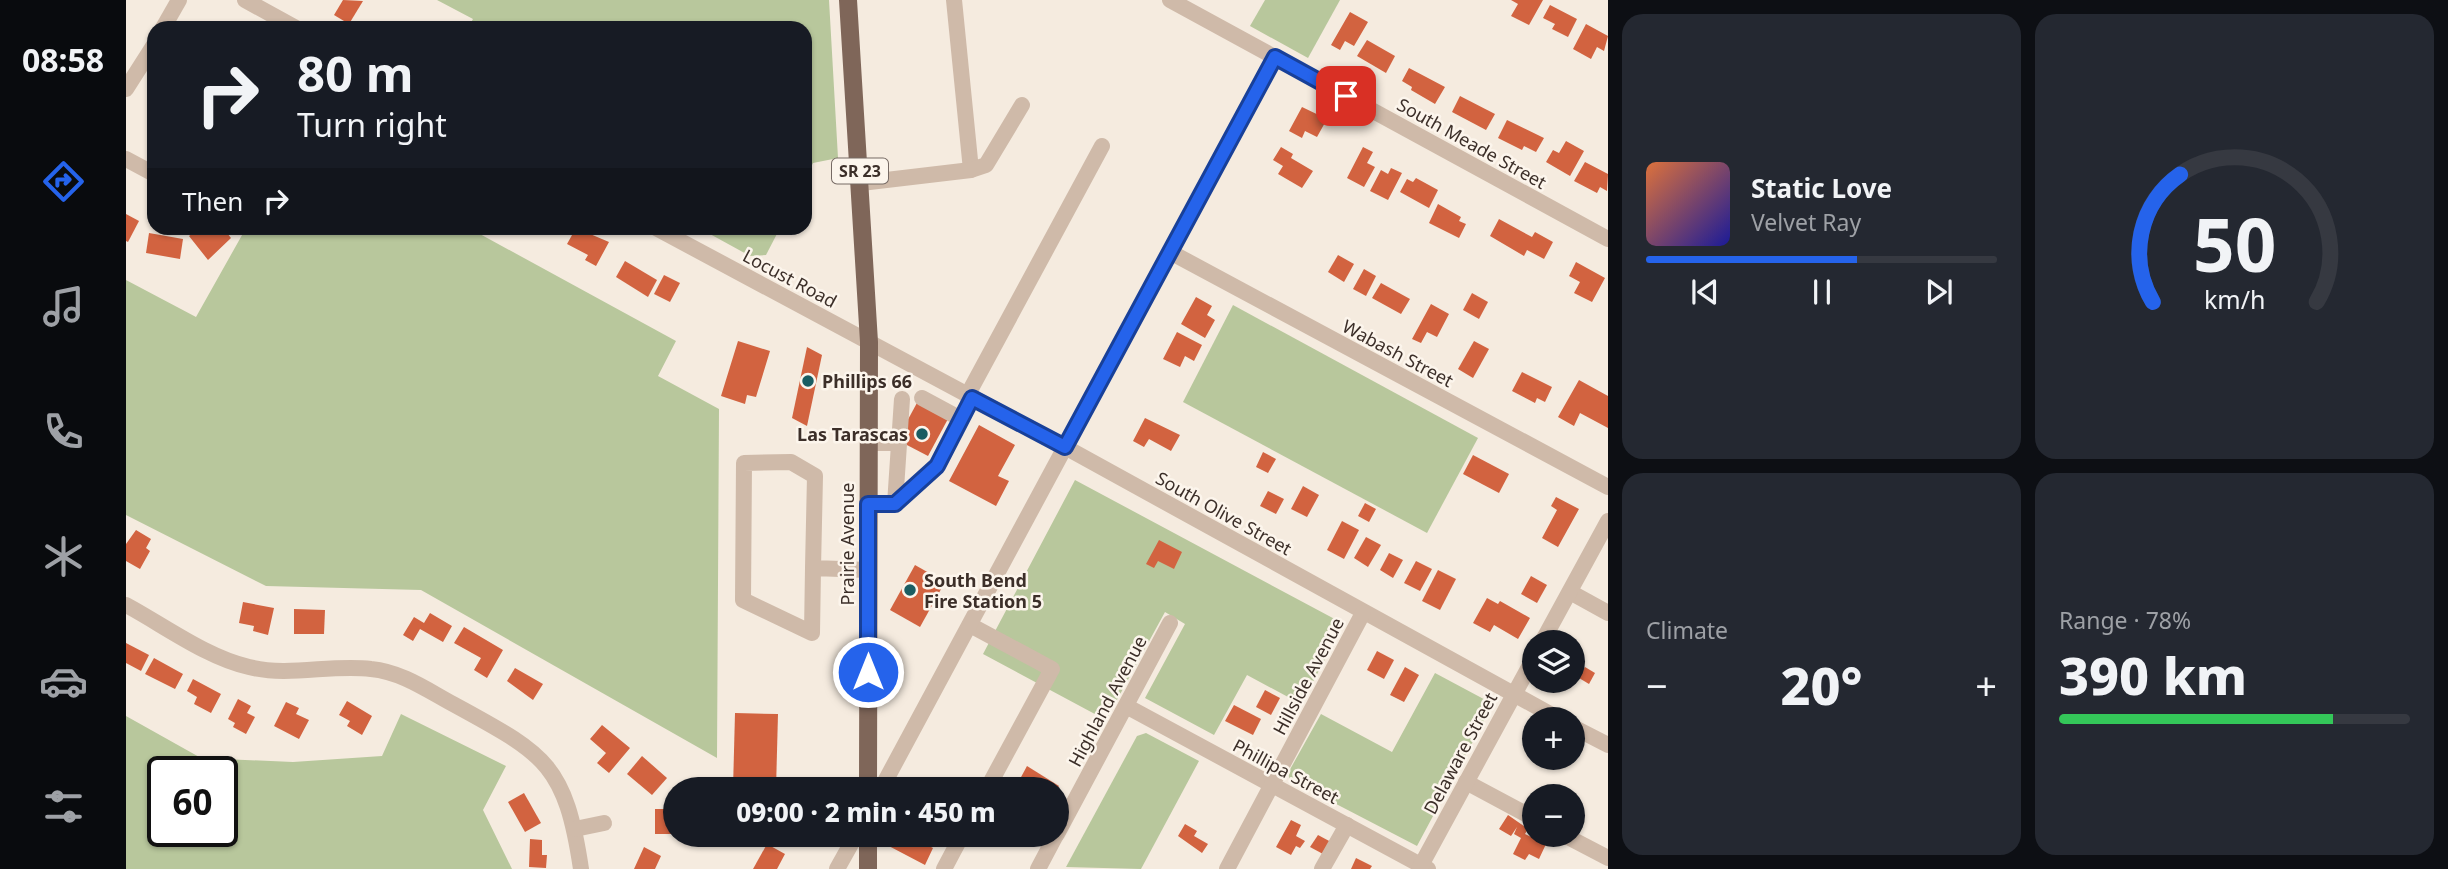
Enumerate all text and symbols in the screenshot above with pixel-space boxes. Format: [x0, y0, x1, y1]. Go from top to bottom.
text: 08:58 [22, 38, 104, 81]
text: 80 m [297, 40, 414, 106]
icon: right [182, 49, 273, 140]
pin [1316, 66, 1376, 126]
icon: arrive [1327, 77, 1365, 115]
street label: South Meade Street [1393, 92, 1551, 194]
text: Turn right [297, 103, 447, 146]
icon: directions [39, 157, 88, 206]
road number: SR 23 [832, 158, 888, 183]
text: Static Love [1751, 170, 1892, 206]
icon: right [257, 182, 295, 220]
text: Then [182, 183, 243, 219]
text: 50 [2193, 195, 2276, 294]
text: Velvet Ray [1751, 206, 1861, 238]
street label: Locust Road [739, 243, 841, 313]
icon: previous [1686, 273, 1724, 311]
icon: pause [1803, 273, 1841, 311]
icon: next [1920, 273, 1958, 311]
icon: music [39, 282, 88, 331]
text: km/h [2204, 282, 2265, 316]
street label: Wabash Street [1338, 314, 1458, 393]
place label: Phillips 66 [822, 369, 912, 393]
marker: Phillips 66 [800, 373, 816, 389]
icon: phone [39, 407, 88, 456]
place label: Las Tarascas [797, 422, 908, 446]
marker: Las Tarascas [914, 426, 930, 442]
street label: South Olive Street [1152, 466, 1297, 561]
street label: Prairie Avenue [835, 483, 859, 605]
icon: climate [39, 532, 88, 581]
place label: South Bend Fire Station 5 [924, 568, 1042, 613]
marker: South Bend Fire Station 5 [902, 582, 918, 598]
text: Range · 78% [2059, 604, 2191, 636]
street label: Hillside Avenue [1267, 613, 1349, 739]
text: Climate [1646, 614, 1728, 646]
map controls [1522, 630, 1585, 847]
button: layers [1522, 630, 1585, 693]
street label: Highland Avenue [1062, 631, 1152, 771]
position arrow [831, 635, 905, 709]
text: 390 km [2059, 639, 2247, 710]
text: 20° [1780, 649, 1863, 720]
icon: car [39, 657, 88, 706]
text: − [1646, 659, 1668, 711]
text: + [1975, 659, 1997, 711]
street label: Delaware Street [1418, 688, 1502, 818]
button: + [1522, 707, 1585, 770]
street label: Phillipa Street [1229, 733, 1344, 809]
speed limit sign: 60 [147, 756, 238, 847]
icon: filters [39, 782, 88, 831]
button: − [1522, 784, 1585, 847]
text: 09:00 · 2 min · 450 m [736, 794, 996, 830]

